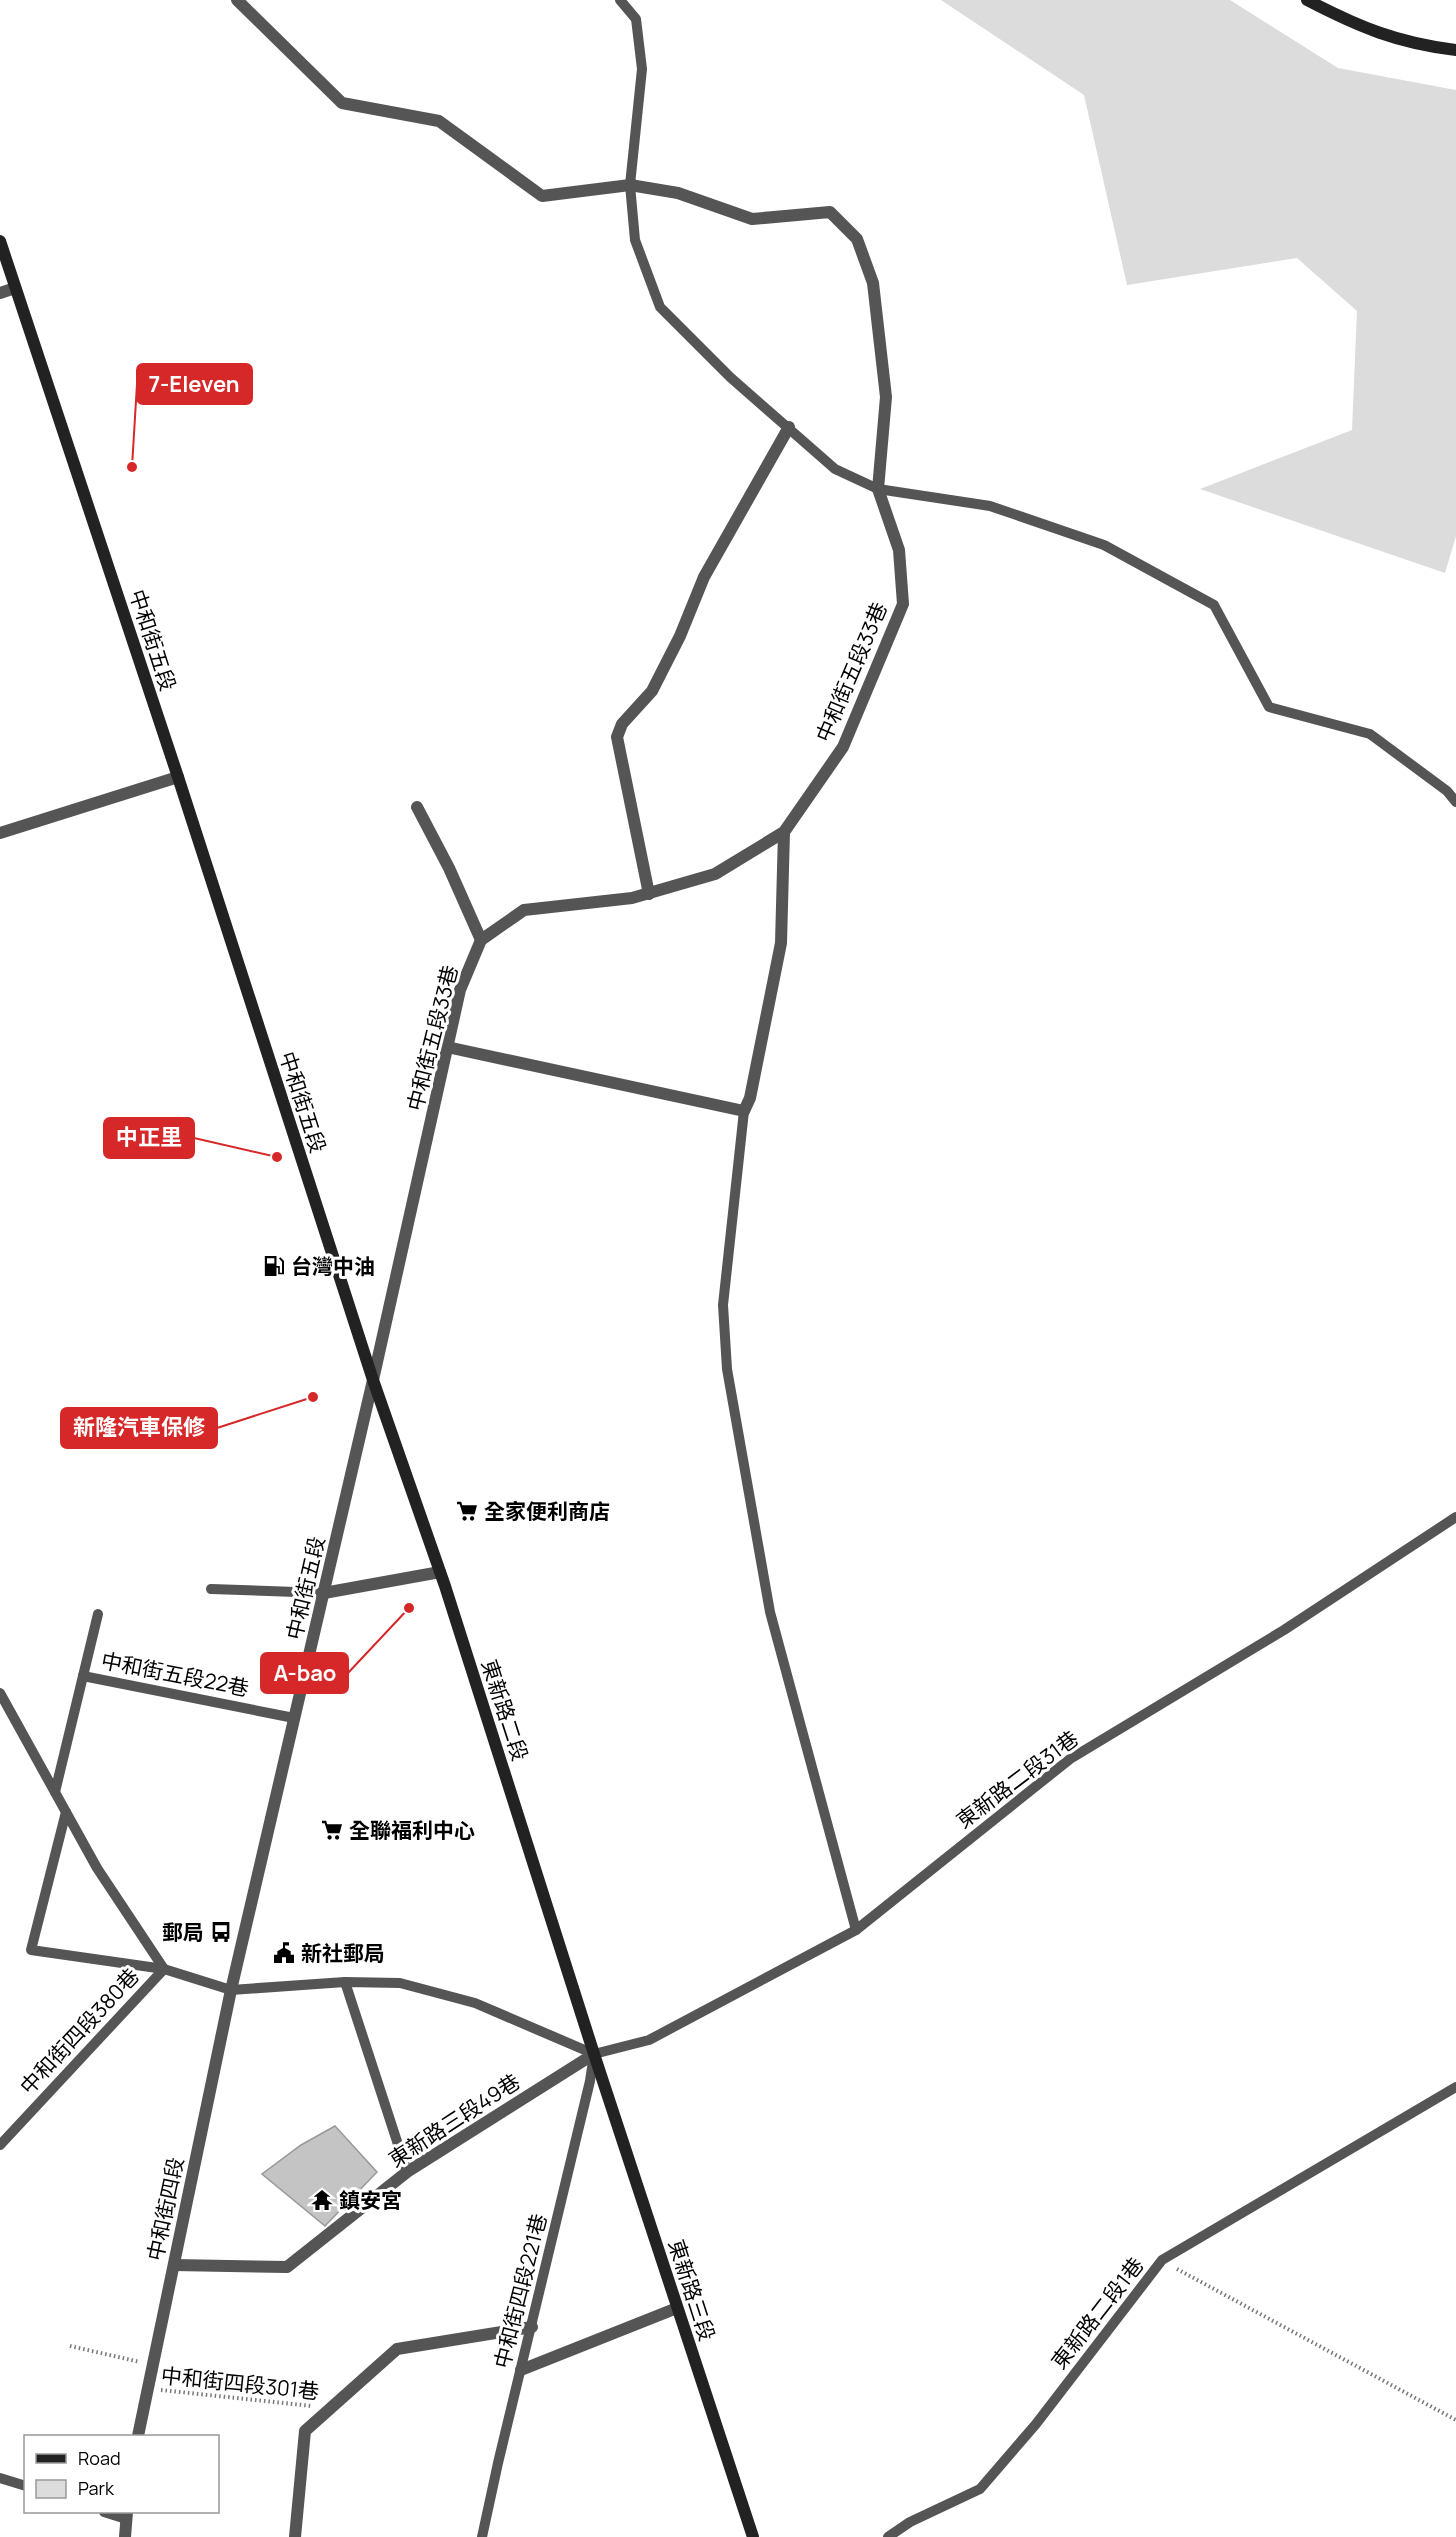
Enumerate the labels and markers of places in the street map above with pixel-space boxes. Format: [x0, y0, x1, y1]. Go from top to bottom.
callout: 7-Eleven [137, 364, 252, 404]
callout: 中正里 [104, 1118, 194, 1158]
place label: 台灣中油 [291, 1252, 375, 1280]
fuel station icon: 台灣中油 [262, 1254, 286, 1278]
callout: 新隆汽車保修 [61, 1408, 217, 1448]
place label: 全家便利商店 [484, 1497, 610, 1525]
supermarket icon: 全家便利商店 [455, 1499, 479, 1523]
callout: A-bao [261, 1653, 348, 1693]
place label: 全聯福利中心 [349, 1816, 475, 1844]
supermarket icon: 全聯福利中心 [320, 1818, 344, 1842]
place label: 郵局 [162, 1918, 204, 1946]
bus stop icon: 郵局 [209, 1920, 233, 1944]
place label: 新社郵局 [301, 1939, 385, 1967]
public building icon: 新社郵局 [272, 1941, 296, 1965]
place label: 鎮安宮 [339, 2186, 402, 2214]
temple icon: 鎮安宮 [310, 2188, 334, 2212]

